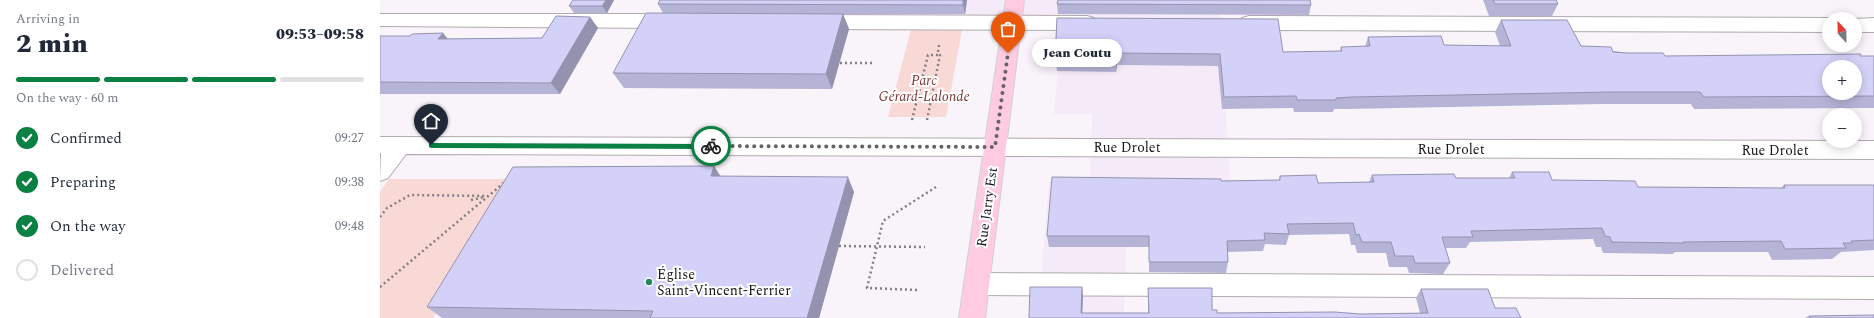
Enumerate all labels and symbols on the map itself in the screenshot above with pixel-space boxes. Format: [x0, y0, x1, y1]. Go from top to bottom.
pin [991, 12, 1025, 53]
north arrow [1822, 12, 1862, 52]
callout: Jean Coutu [1032, 39, 1122, 67]
park label: Parc Gérard-Lalonde [878, 70, 970, 107]
pin [414, 104, 448, 145]
courier [691, 126, 731, 166]
street label: Rue Drolet [1093, 137, 1161, 158]
street label: Rue Drolet [1417, 139, 1485, 160]
street label: Rue Drolet [1741, 140, 1809, 161]
street label: Rue Jarry Est [971, 166, 1003, 248]
place label: Église Saint-Vincent-Ferrier [657, 264, 791, 301]
marker: Église Saint-Vincent-Ferrier [644, 277, 654, 287]

